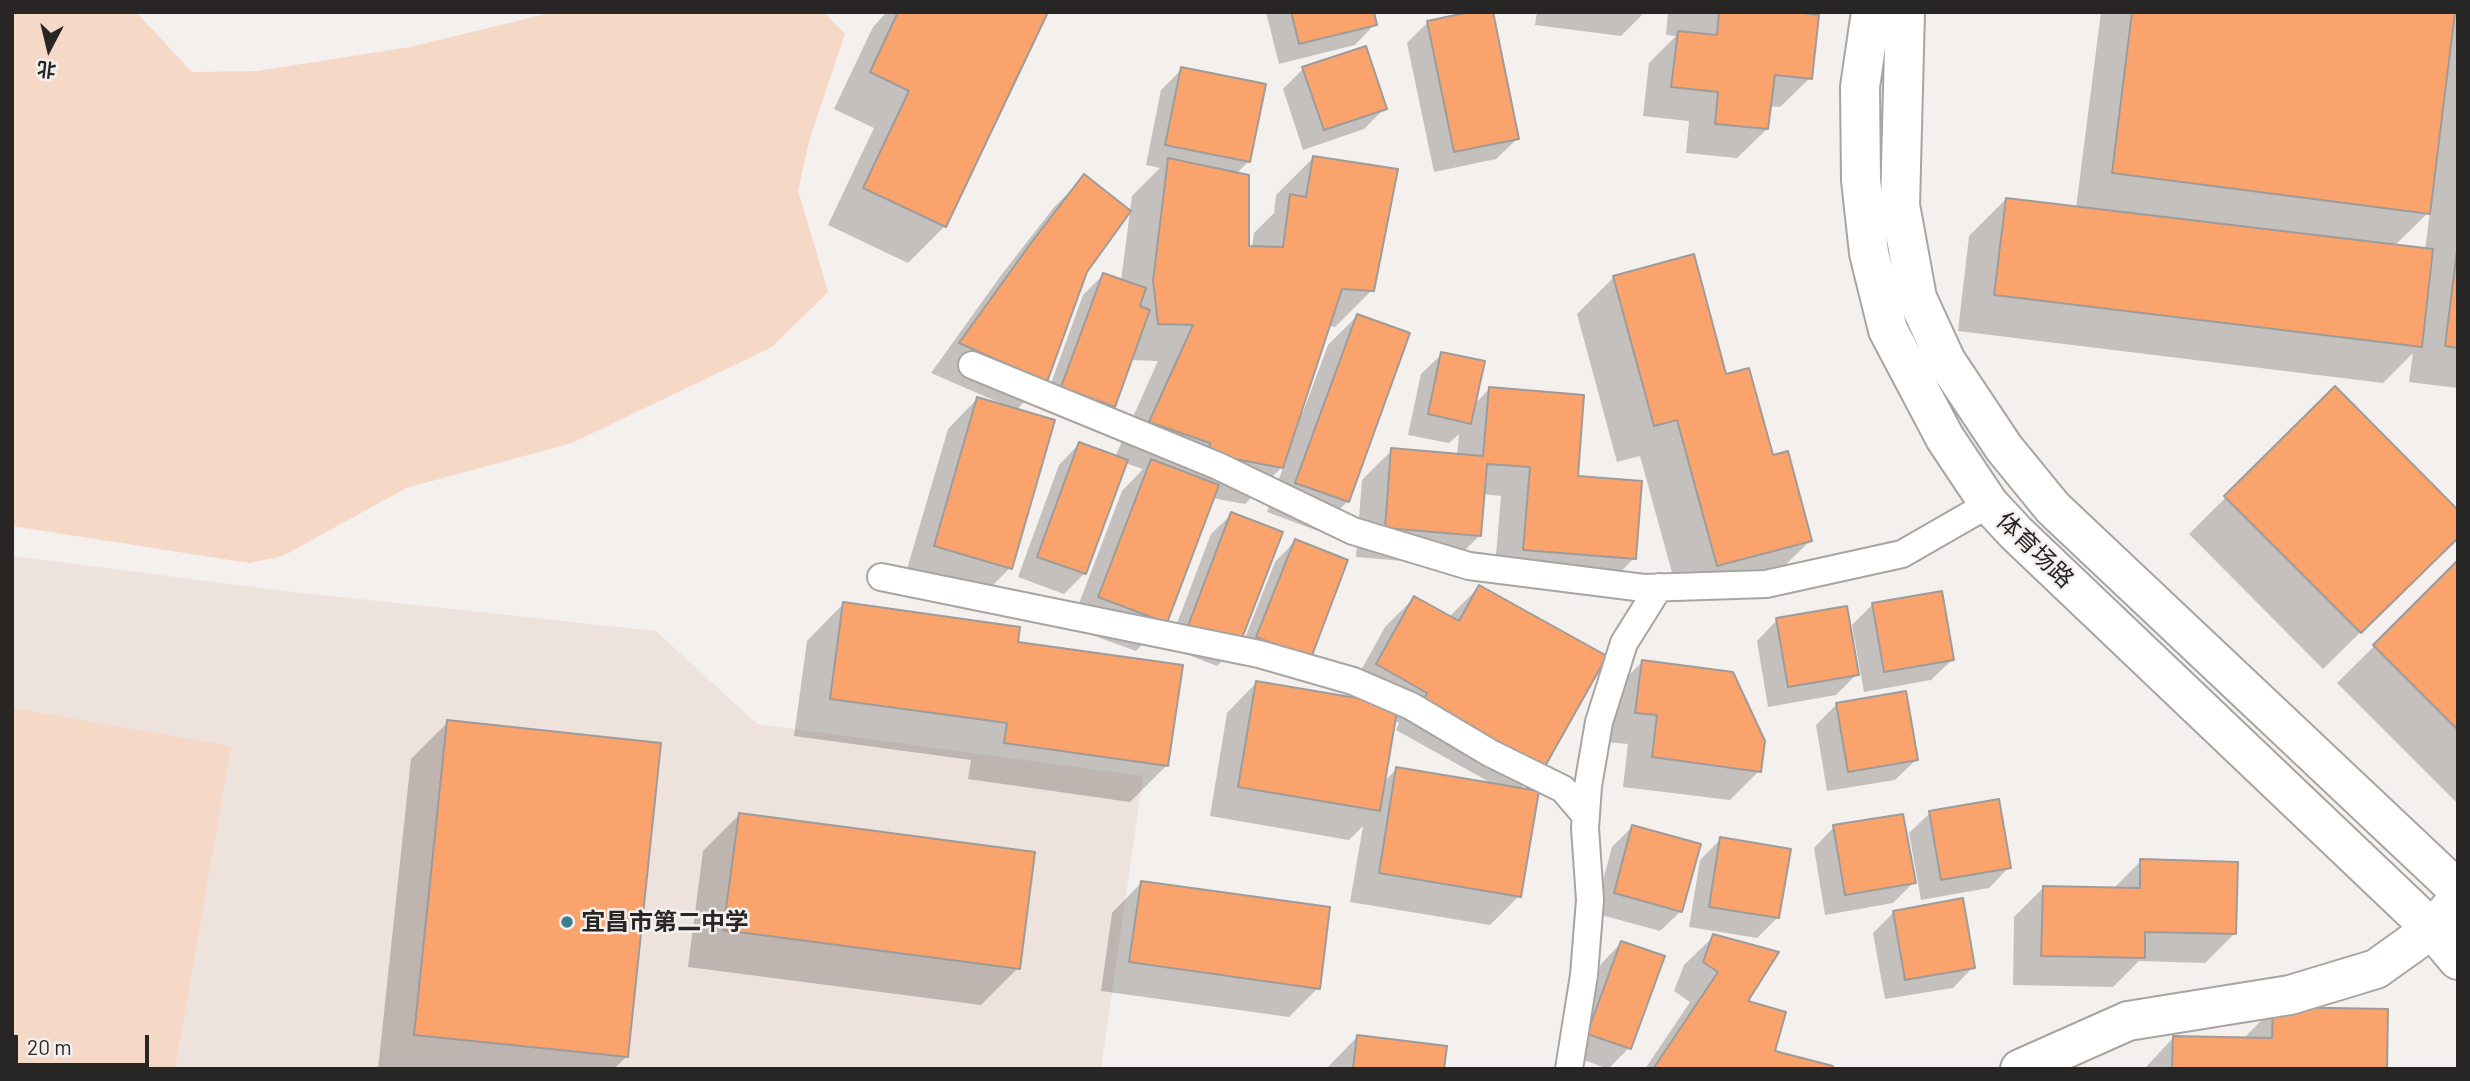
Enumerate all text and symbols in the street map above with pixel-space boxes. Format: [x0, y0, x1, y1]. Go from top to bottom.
north arrow [14, 14, 84, 84]
text: 北 [36, 58, 57, 83]
street label: 体育场路 [1990, 506, 2080, 594]
place label: 宜昌市第二中学 [581, 908, 749, 936]
marker: 宜昌市第二中学 [559, 914, 575, 930]
scale bar [18, 1021, 152, 1066]
text: 20 m [27, 1034, 72, 1059]

